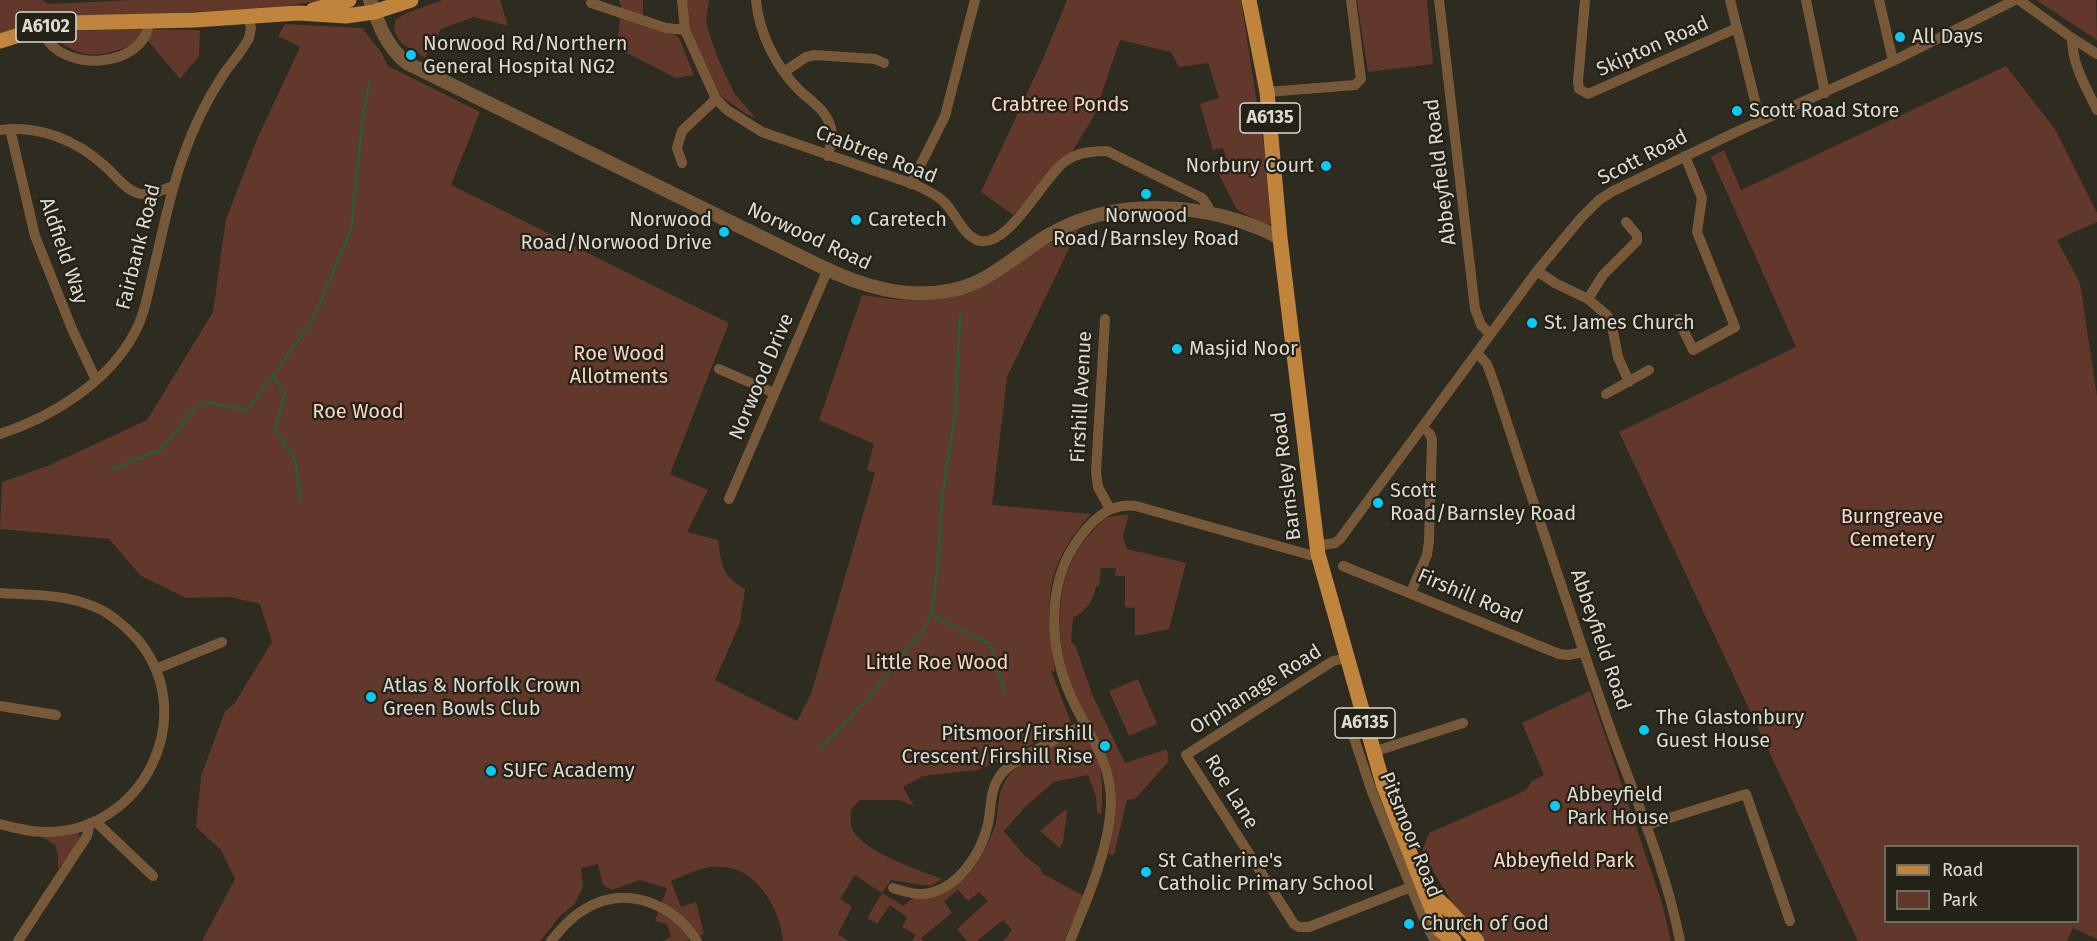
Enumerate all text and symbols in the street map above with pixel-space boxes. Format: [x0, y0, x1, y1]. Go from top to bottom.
road number: A6102 [16, 12, 76, 42]
street label: Skipton Road [1593, 12, 1713, 82]
place label: All Days [1912, 25, 1983, 49]
marker: All Days [1893, 30, 1907, 44]
place label: Norwood Rd/Northern General Hospital NG2 [423, 32, 628, 79]
marker: Norwood Rd/Northern General Hospital NG2 [404, 48, 418, 62]
park label: Crabtree Ponds [991, 93, 1129, 117]
street label: Abbeyfield Road [1420, 97, 1462, 247]
place label: Scott Road Store [1749, 99, 1899, 123]
road number: A6135 [1240, 103, 1300, 133]
marker: Scott Road Store [1730, 104, 1744, 118]
street label: Crabtree Road [812, 121, 940, 189]
street label: Scott Road [1594, 125, 1692, 191]
place label: Norbury Court [1186, 154, 1314, 178]
marker: Norbury Court [1319, 159, 1333, 173]
street label: Fairbank Road [112, 182, 166, 312]
marker: Norwood Road/Barnsley Road [1139, 187, 1153, 201]
street label: Aldfield Way [34, 195, 92, 307]
street label: Norwood Road [743, 198, 875, 276]
place label: Norwood Road/Barnsley Road [1053, 204, 1239, 251]
place label: Norwood Road/Norwood Drive [521, 208, 712, 255]
place label: Caretech [868, 208, 947, 232]
marker: Caretech [849, 213, 863, 227]
marker: Norwood Road/Norwood Drive [717, 225, 731, 239]
street label: Norwood Drive [725, 310, 799, 444]
place label: St. James Church [1544, 311, 1695, 335]
marker: St. James Church [1525, 316, 1539, 330]
street label: Firshill Avenue [1067, 330, 1097, 464]
place label: Masjid Noor [1189, 337, 1298, 361]
park label: Roe Wood Allotments [570, 342, 668, 389]
marker: Masjid Noor [1170, 342, 1184, 356]
park label: Roe Wood [312, 400, 404, 424]
street label: Barnsley Road [1267, 410, 1307, 542]
place label: Scott Road/Barnsley Road [1390, 479, 1576, 526]
marker: Scott Road/Barnsley Road [1371, 496, 1385, 510]
park label: Burngreave Cemetery [1841, 505, 1943, 552]
street label: Firshill Road [1414, 564, 1526, 630]
street label: Abbeyfield Road [1565, 566, 1635, 714]
street label: Orphanage Road [1186, 640, 1326, 740]
park label: Little Roe Wood [865, 651, 1009, 675]
place label: Atlas & Norfolk Crown Green Bowls Club [383, 674, 581, 721]
marker: Atlas & Norfolk Crown Green Bowls Club [364, 690, 378, 704]
place label: The Glastonbury Guest House [1656, 706, 1804, 753]
road number: A6135 [1335, 708, 1395, 738]
place label: Pitsmoor/Firshill Crescent/Firshill Rise [901, 722, 1093, 769]
marker: The Glastonbury Guest House [1637, 723, 1651, 737]
marker: Pitsmoor/Firshill Crescent/Firshill Rise [1098, 739, 1112, 753]
street label: Roe Lane [1199, 750, 1263, 834]
place label: SUFC Academy [503, 759, 635, 783]
marker: SUFC Academy [484, 764, 498, 778]
street label: Pitsmoor Road [1374, 769, 1446, 901]
place label: Abbeyfield Park House [1567, 783, 1669, 830]
marker: Abbeyfield Park House [1548, 799, 1562, 813]
legend [1884, 845, 2079, 923]
place label: St Catherine's Catholic Primary School [1158, 849, 1374, 896]
park label: Abbeyfield Park [1494, 849, 1634, 873]
text: Road [1942, 859, 1984, 881]
marker: St Catherine's Catholic Primary School [1139, 865, 1153, 879]
text: Park [1942, 889, 1977, 911]
place label: Church of God [1421, 912, 1549, 936]
marker: Church of God [1402, 917, 1416, 931]

